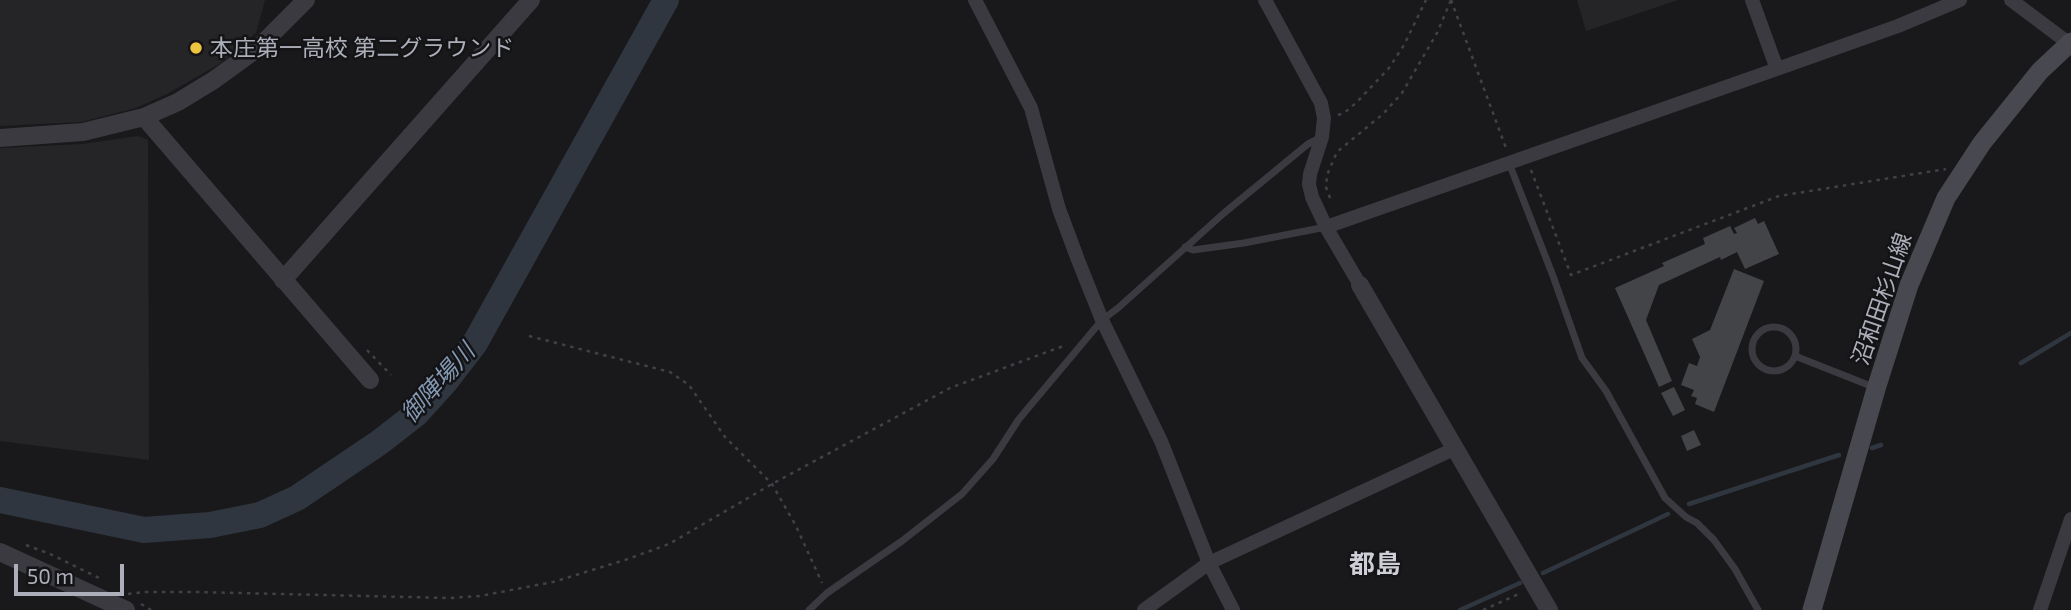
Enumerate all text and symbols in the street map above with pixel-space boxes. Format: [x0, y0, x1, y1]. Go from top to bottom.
place label: 本庄第一高校 第二グラウンド [210, 34, 514, 62]
marker: 本庄第一高校 第二グラウンド [188, 40, 204, 56]
street label: 沼和田杉山線 [1846, 229, 1918, 369]
water label: 御陣場川 [395, 338, 481, 428]
district label: 都島 [1349, 548, 1401, 580]
scale bar [18, 550, 128, 594]
text: 50 m [27, 563, 74, 588]

